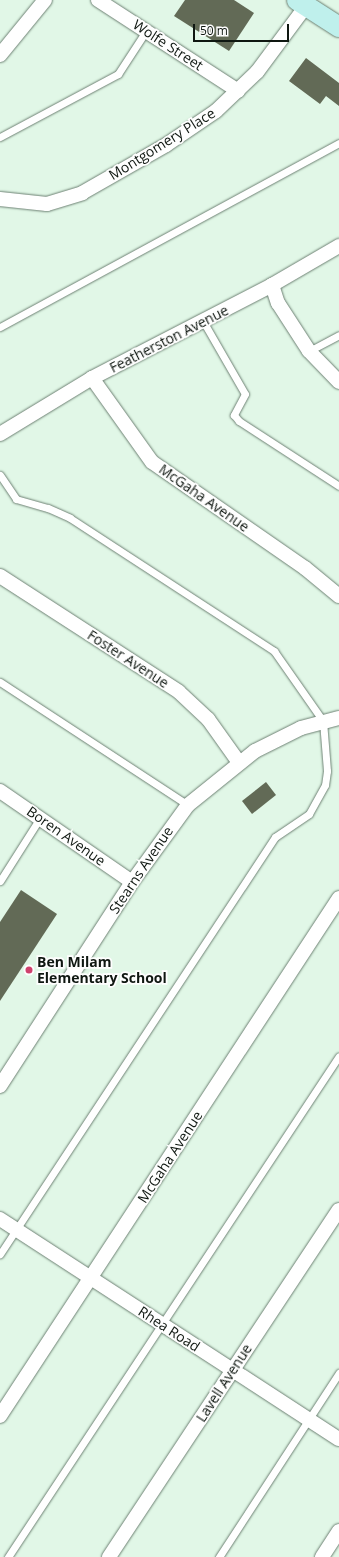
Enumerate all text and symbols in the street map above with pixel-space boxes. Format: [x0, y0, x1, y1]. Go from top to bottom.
street label: Wolfe Street [130, 16, 206, 74]
scale bar [195, 16, 291, 42]
text: 50 m [200, 22, 228, 39]
street label: Montgomery Place [106, 105, 218, 183]
street label: Featherston Avenue [107, 302, 231, 376]
street label: McGaha Avenue [156, 461, 252, 535]
street label: Foster Avenue [84, 627, 172, 691]
street label: Boren Avenue [23, 803, 109, 869]
street label: Stearns Avenue [106, 823, 176, 917]
place label: Ben Milam Elementary School [37, 954, 167, 986]
marker: Ben Milam Elementary School [24, 965, 34, 975]
street label: McGaha Avenue [134, 1108, 206, 1206]
street label: Rhea Road [135, 1303, 203, 1355]
street label: Lavell Avenue [193, 1341, 255, 1425]

